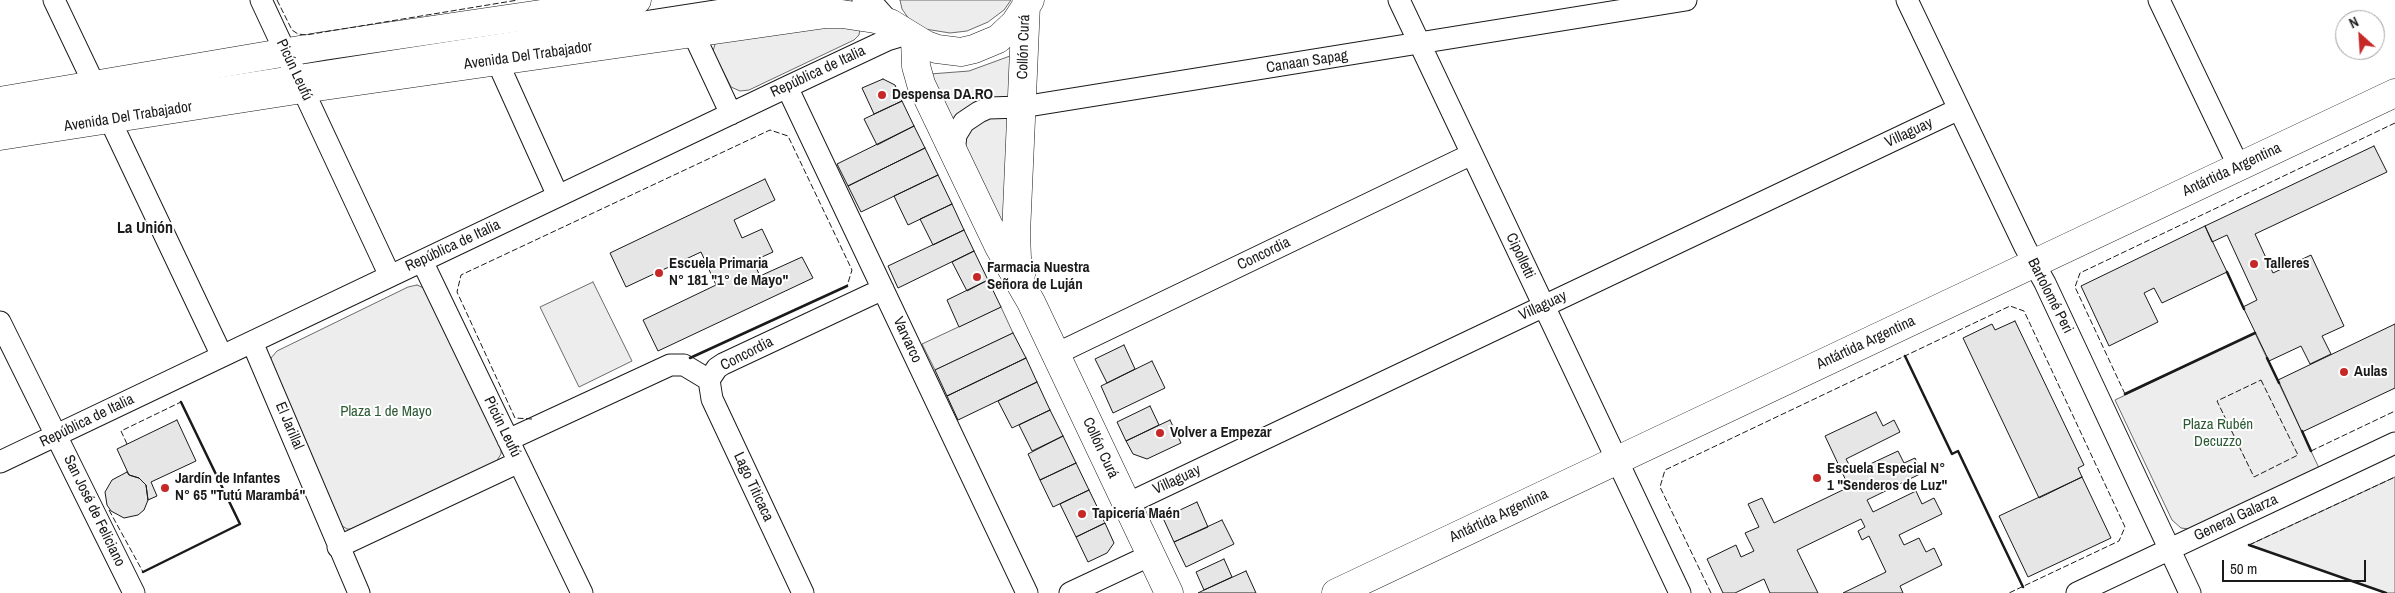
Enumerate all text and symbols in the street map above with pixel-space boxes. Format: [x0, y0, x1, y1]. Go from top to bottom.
north arrow [2335, 10, 2385, 60]
text: N [2346, 13, 2362, 32]
street label: Collón Curá [1014, 14, 1034, 80]
street label: Picún Leufú [272, 36, 316, 104]
street label: Avenida Del Trabajador [463, 38, 593, 74]
street label: República de Italia [768, 42, 868, 102]
street label: Canaan Sapag [1265, 47, 1349, 77]
place label: Despensa DA.RO [892, 86, 993, 104]
marker: Despensa DA.RO [876, 89, 888, 101]
street label: Avenida Del Trabajador [63, 98, 193, 136]
street label: Villaguay [1882, 114, 1936, 152]
street label: Antártida Argentina [2180, 139, 2284, 201]
street label: República de Italia [403, 216, 503, 276]
district label: La Unión [117, 219, 173, 239]
street label: Cipolletti [1502, 230, 1538, 282]
street label: Concordia [1235, 233, 1293, 275]
place label: Escuela Primaria N° 181 "1° de Mayo" [669, 255, 788, 290]
street label: Bartolomé Peri [2023, 255, 2077, 337]
place label: Talleres [2264, 255, 2310, 273]
marker: Talleres [2248, 258, 2260, 270]
place label: Farmacia Nuestra Señora de Luján [987, 259, 1090, 294]
marker: Escuela Primaria N° 181 "1° de Mayo" [653, 267, 665, 279]
marker: Farmacia Nuestra Señora de Luján [971, 271, 983, 283]
street label: Villaguay [1516, 287, 1570, 325]
street label: Antártida Argentina [1814, 312, 1918, 374]
street label: Varvarco [889, 314, 925, 366]
street label: Concordia [718, 333, 776, 375]
place label: Aulas [2354, 363, 2387, 381]
marker: Aulas [2338, 366, 2350, 378]
street label: República de Italia [37, 390, 137, 452]
street label: Picún Leufú [480, 394, 524, 460]
street label: El Jarillal [271, 400, 307, 452]
park label: Plaza 1 de Mayo [340, 403, 432, 421]
street label: Collón Curá [1078, 415, 1122, 481]
park label: Plaza Rubén Decuzzo [2183, 416, 2253, 451]
place label: Volver a Empezar [1170, 424, 1272, 442]
marker: Volver a Empezar [1154, 427, 1166, 439]
street label: Lago Titicaca [729, 450, 777, 524]
street label: San José de Feliciano [59, 452, 129, 570]
place label: Escuela Especial N° 1 "Senderos de Luz" [1827, 460, 1947, 495]
street label: Villaguay [1150, 461, 1204, 499]
place label: Jardín de Infantes N° 65 "Tutú Marambá" [175, 470, 305, 505]
marker: Escuela Especial N° 1 "Senderos de Luz" [1811, 472, 1823, 484]
marker: Jardín de Infantes N° 65 "Tutú Marambá" [159, 482, 171, 494]
street label: Antártida Argentina [1447, 485, 1551, 547]
street label: General Galarza [2191, 491, 2281, 545]
place label: Tapicería Maén [1092, 505, 1180, 523]
marker: Tapicería Maén [1076, 508, 1088, 520]
scale bar [2225, 550, 2369, 582]
text: 50 m [2230, 558, 2257, 579]

